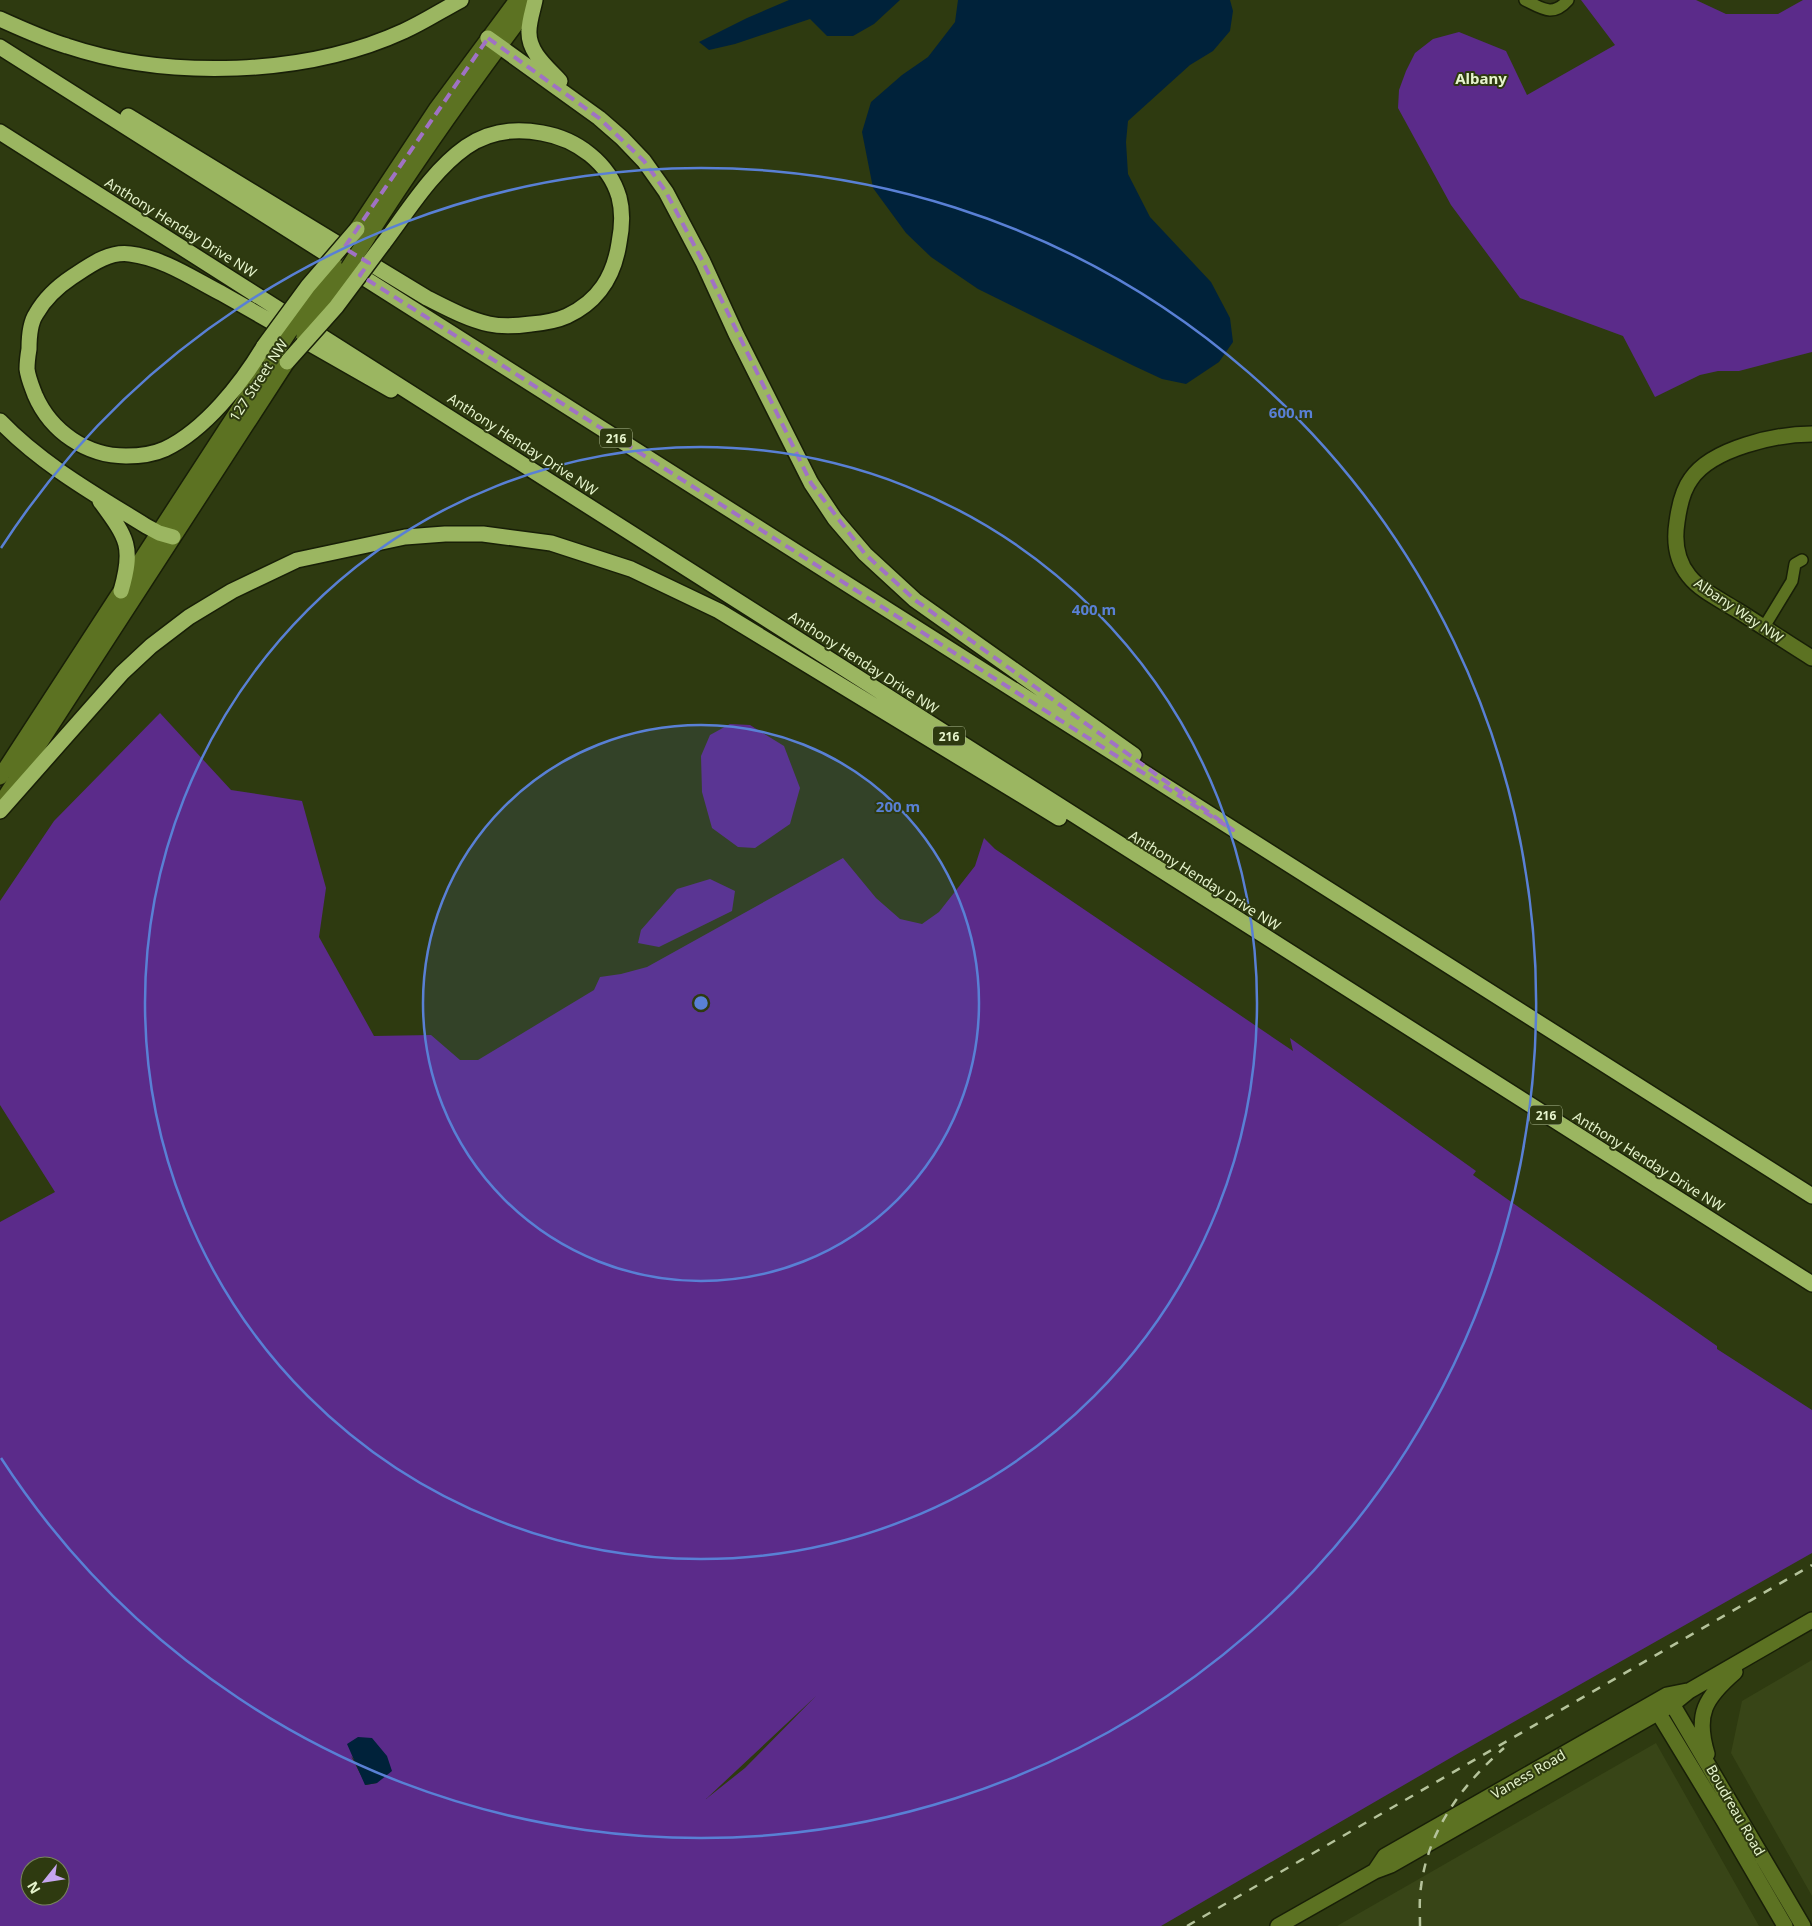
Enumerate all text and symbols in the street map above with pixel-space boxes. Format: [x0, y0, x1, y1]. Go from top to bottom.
district label: Albany [1455, 68, 1507, 88]
street label: Anthony Henday Drive NW [102, 172, 260, 282]
street label: 127 Street NW [224, 335, 292, 425]
street label: Anthony Henday Drive NW [444, 388, 602, 500]
text: 600 m [1269, 402, 1313, 422]
road number: 216 [600, 428, 632, 448]
street label: Albany Way NW [1691, 573, 1787, 647]
text: 400 m [1072, 599, 1116, 619]
street label: Anthony Henday Drive NW [785, 606, 943, 718]
road number: 216 [933, 726, 965, 746]
text: 200 m [876, 796, 920, 816]
street label: Anthony Henday Drive NW [1126, 825, 1284, 935]
centre of rings [692, 994, 710, 1012]
road number: 216 [1530, 1106, 1562, 1124]
street label: Anthony Henday Drive NW [1570, 1106, 1728, 1216]
street label: Vaness Road [1487, 1745, 1569, 1803]
street label: Boudreau Road [1702, 1761, 1770, 1859]
north arrow [20, 1856, 70, 1906]
text: N [22, 1878, 44, 1897]

